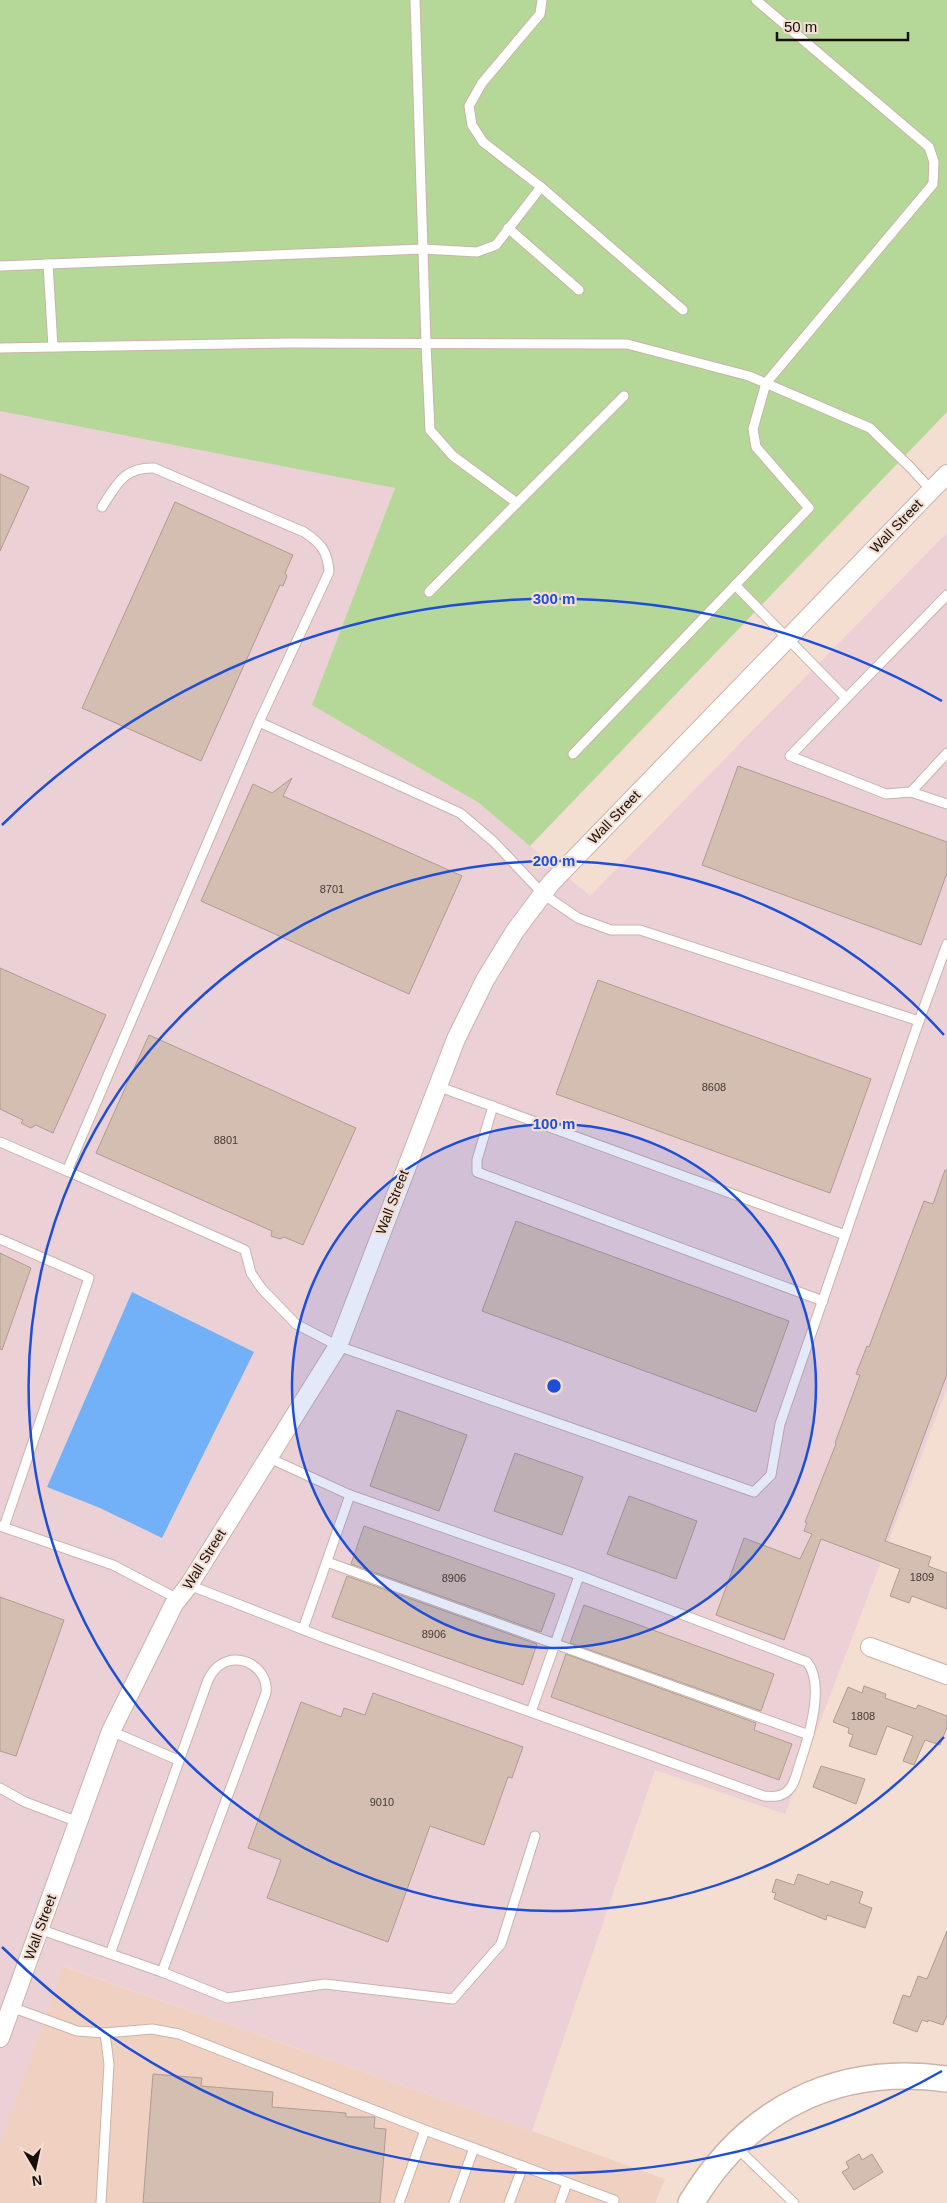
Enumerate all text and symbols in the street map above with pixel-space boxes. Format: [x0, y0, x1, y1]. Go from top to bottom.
scale bar [777, 10, 908, 42]
text: 50 m [784, 18, 817, 35]
street label: Wall Street [867, 496, 925, 556]
text: 300 m [533, 590, 575, 607]
street label: Wall Street [585, 787, 643, 847]
text: 200 m [533, 852, 575, 869]
house number: 8701 [320, 883, 344, 895]
house number: 8608 [702, 1081, 726, 1093]
text: 100 m [533, 1115, 575, 1132]
house number: 8801 [214, 1134, 238, 1146]
street label: Wall Street [372, 1167, 412, 1237]
centre of rings [545, 1377, 563, 1395]
street label: Wall Street [179, 1526, 229, 1592]
house number: 1809 [910, 1571, 934, 1583]
house number: 8906 [442, 1572, 466, 1584]
house number: 8906 [422, 1628, 446, 1640]
house number: 1808 [851, 1710, 875, 1722]
house number: 9010 [370, 1796, 394, 1808]
street label: Wall Street [21, 1892, 59, 1962]
north arrow [10, 2143, 60, 2193]
text: N [31, 2172, 43, 2190]

